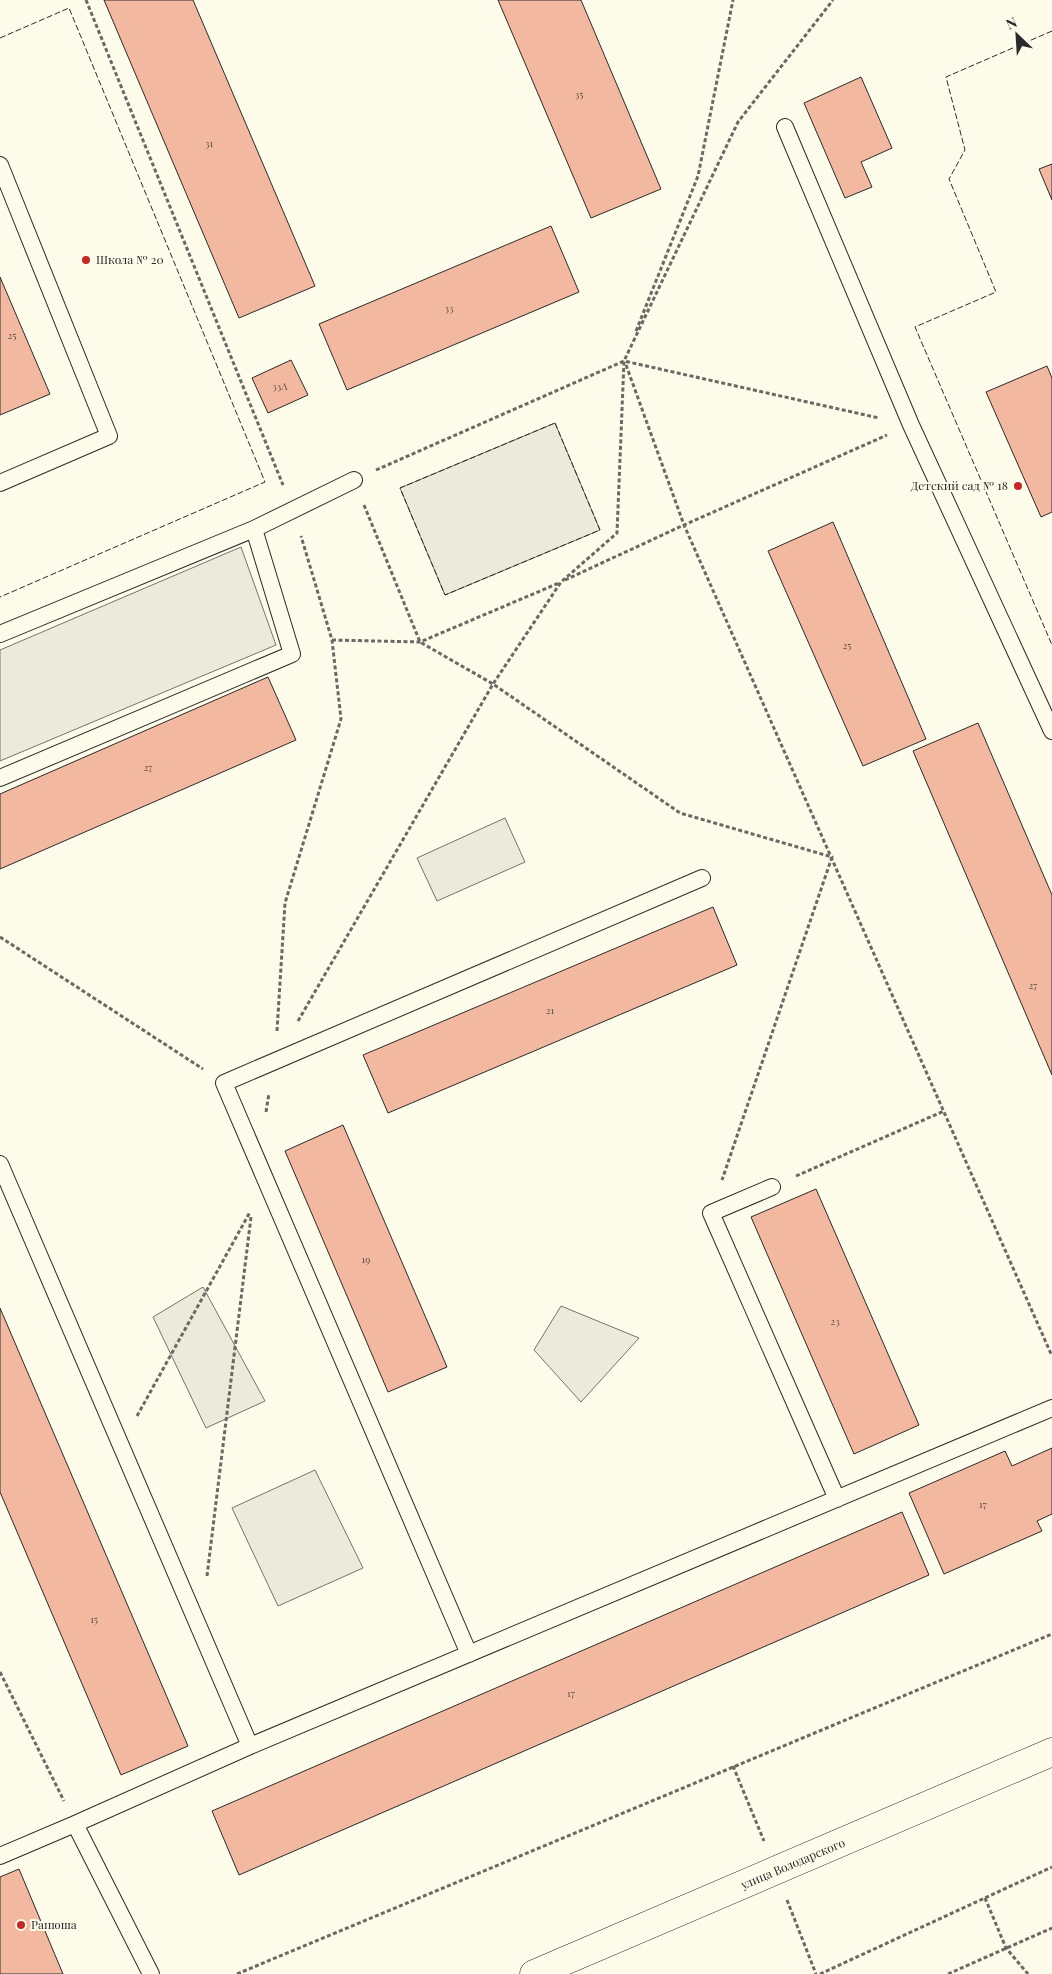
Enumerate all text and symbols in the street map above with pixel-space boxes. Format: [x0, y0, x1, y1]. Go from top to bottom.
north arrow [992, 10, 1042, 60]
text: N [1003, 12, 1020, 34]
house number: 35 [575, 87, 583, 101]
house number: 31 [205, 136, 213, 150]
place label: Школа № 20 [96, 251, 164, 267]
marker: Школа № 20 [80, 254, 92, 266]
house number: 33 [444, 301, 454, 315]
house number: 25 [8, 328, 16, 342]
house number: 33А [272, 379, 288, 393]
place label: Детский сад № 18 [911, 477, 1008, 493]
marker: Детский сад № 18 [1012, 480, 1024, 492]
house number: 25 [843, 638, 851, 652]
house number: 27 [144, 760, 152, 774]
house number: 27 [1029, 978, 1037, 992]
house number: 21 [546, 1003, 555, 1017]
house number: 19 [362, 1252, 370, 1266]
house number: 23 [830, 1314, 840, 1328]
house number: 17 [979, 1497, 987, 1511]
house number: 15 [90, 1612, 98, 1626]
house number: 17 [567, 1686, 575, 1700]
street label: улица Володарского [737, 1834, 848, 1893]
place label: Ранюша [31, 1916, 77, 1932]
marker: Ранюша [15, 1919, 27, 1931]

